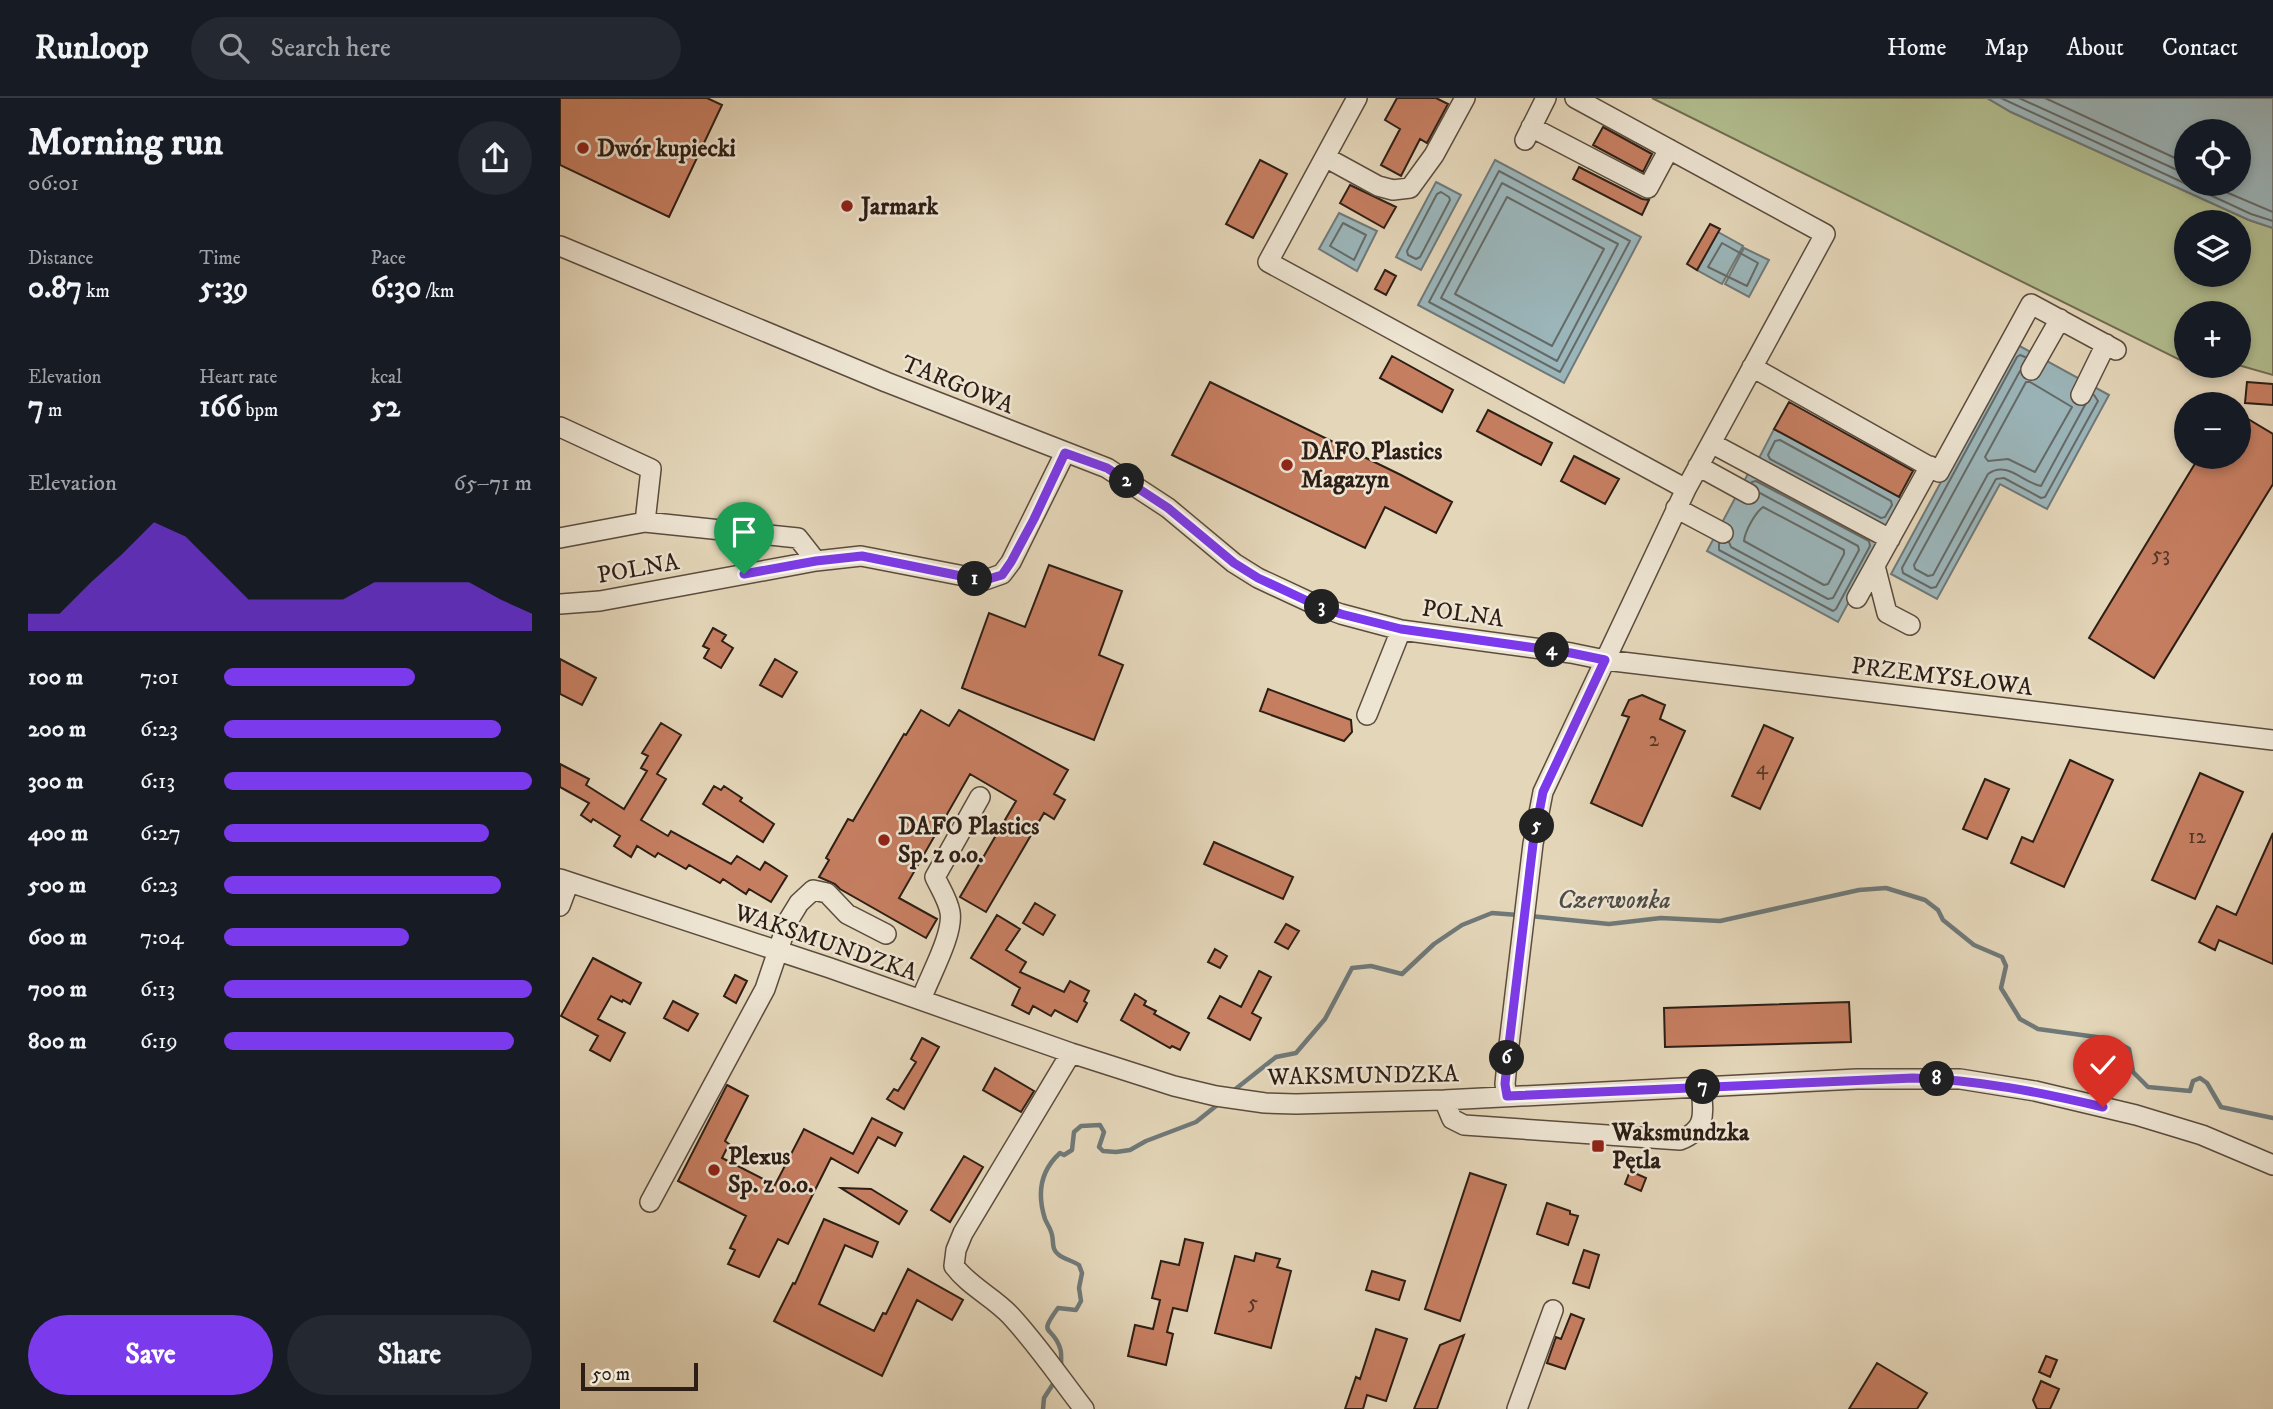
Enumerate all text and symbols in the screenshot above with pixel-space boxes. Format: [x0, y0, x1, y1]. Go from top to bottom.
search box [191, 17, 681, 80]
text: Runloop [35, 28, 149, 69]
icon: search [215, 29, 253, 67]
text: Search here [271, 32, 391, 65]
text: Home [1887, 33, 1946, 63]
text: Map [1984, 33, 2029, 63]
text: About [2067, 33, 2124, 63]
text: Contact [2162, 33, 2238, 63]
text: Morning run [28, 119, 223, 167]
map controls [2174, 119, 2251, 469]
button: locate [2174, 119, 2251, 196]
button: share [458, 121, 532, 195]
place label: Dwór kupiecki [597, 134, 736, 164]
marker: Dwór kupiecki [575, 140, 591, 156]
text: 06:01 [28, 169, 79, 198]
place label: Jarmark [858, 192, 939, 222]
marker: Jarmark [839, 198, 855, 214]
button: layers [2174, 210, 2251, 287]
text: Distance [28, 247, 93, 270]
text: Time [199, 247, 241, 270]
text: Pace [371, 247, 406, 270]
text: 0.87 [28, 270, 82, 307]
text: 5:39 [199, 270, 248, 307]
text: 6:30 [371, 270, 421, 307]
text: km [82, 280, 110, 303]
text: /km [421, 280, 454, 303]
button: + [2174, 301, 2251, 378]
street label: TARGOWA [897, 349, 1019, 421]
text: Elevation [28, 366, 102, 389]
text: Heart rate [199, 366, 277, 389]
text: kcal [371, 366, 402, 389]
text: 7 [28, 389, 44, 426]
text: 166 [199, 389, 241, 426]
text: 52 [371, 389, 400, 426]
button: − [2174, 392, 2251, 469]
text: m [44, 399, 62, 422]
text: bpm [241, 399, 278, 422]
place label: DAFO Plastics Magazyn [1301, 437, 1442, 495]
marker: DAFO Plastics Magazyn [1279, 457, 1295, 473]
pin: 2 [1110, 464, 1144, 498]
text: Elevation [28, 469, 117, 498]
text: 65–71 m [454, 469, 532, 498]
text: 2 [1122, 469, 1131, 492]
pin [714, 502, 774, 574]
icon: arrive [725, 513, 763, 551]
house number: 53 [2152, 542, 2170, 568]
street label: POLNA [595, 547, 682, 591]
pin: 1 [958, 561, 992, 596]
text: 1 [971, 567, 978, 590]
pin: 3 [1304, 589, 1340, 624]
street label: POLNA [1420, 593, 1506, 635]
text: 3 [1318, 595, 1325, 618]
pin: 4 [1534, 632, 1570, 668]
text: 4 [1546, 638, 1557, 661]
street label: PRZEMYSŁOWA [1849, 651, 2035, 703]
text: 100 m [28, 663, 83, 692]
text: 7:01 [140, 663, 179, 692]
text: 200 m [28, 715, 86, 744]
text: 6:23 [140, 715, 178, 744]
house number: 2 [1649, 727, 1660, 753]
house number: 4 [1756, 755, 1769, 781]
text: 300 m [28, 767, 84, 796]
text: 6:13 [140, 767, 175, 796]
pin: 5 [1520, 808, 1555, 844]
place label: DAFO Plastics Sp. z o.o. [898, 812, 1039, 870]
text: 5 [1532, 814, 1541, 837]
text: 400 m [28, 819, 88, 848]
text: 6:27 [140, 819, 181, 848]
house number: 12 [2188, 824, 2207, 850]
marker: DAFO Plastics Sp. z o.o. [876, 832, 892, 848]
text: 500 m [28, 871, 86, 900]
text: 6:23 [140, 871, 178, 900]
water label: Czerwonka [1557, 884, 1671, 917]
street label: WAKSMUNDZKA [729, 897, 922, 989]
text: 600 m [28, 923, 87, 952]
text: 7:04 [140, 923, 184, 952]
text: 700 m [28, 975, 87, 1004]
text: 6:13 [140, 975, 175, 1004]
text: 800 m [28, 1027, 86, 1056]
text: 6:19 [140, 1027, 178, 1056]
pin [2073, 1035, 2133, 1107]
pin: 6 [1490, 1040, 1524, 1076]
text: 6 [1502, 1046, 1511, 1069]
icon: check [2084, 1046, 2122, 1084]
street label: WAKSMUNDZKA [1266, 1059, 1460, 1093]
pin: 8 [1920, 1062, 1954, 1096]
text: 8 [1932, 1067, 1941, 1090]
pin: 7 [1686, 1070, 1720, 1104]
text: 7 [1697, 1075, 1708, 1098]
place label: Waksmundzka Pętla [1611, 1118, 1750, 1176]
marker: Waksmundzka Pętla [1590, 1138, 1606, 1154]
place label: Plexus Sp. z o.o. [728, 1142, 814, 1200]
marker: Plexus Sp. z o.o. [706, 1162, 722, 1178]
house number: 5 [1248, 1290, 1258, 1316]
button: Save [28, 1315, 273, 1395]
button: Share [287, 1315, 532, 1395]
scale bar [581, 1360, 698, 1392]
text: 50 m [592, 1363, 630, 1386]

